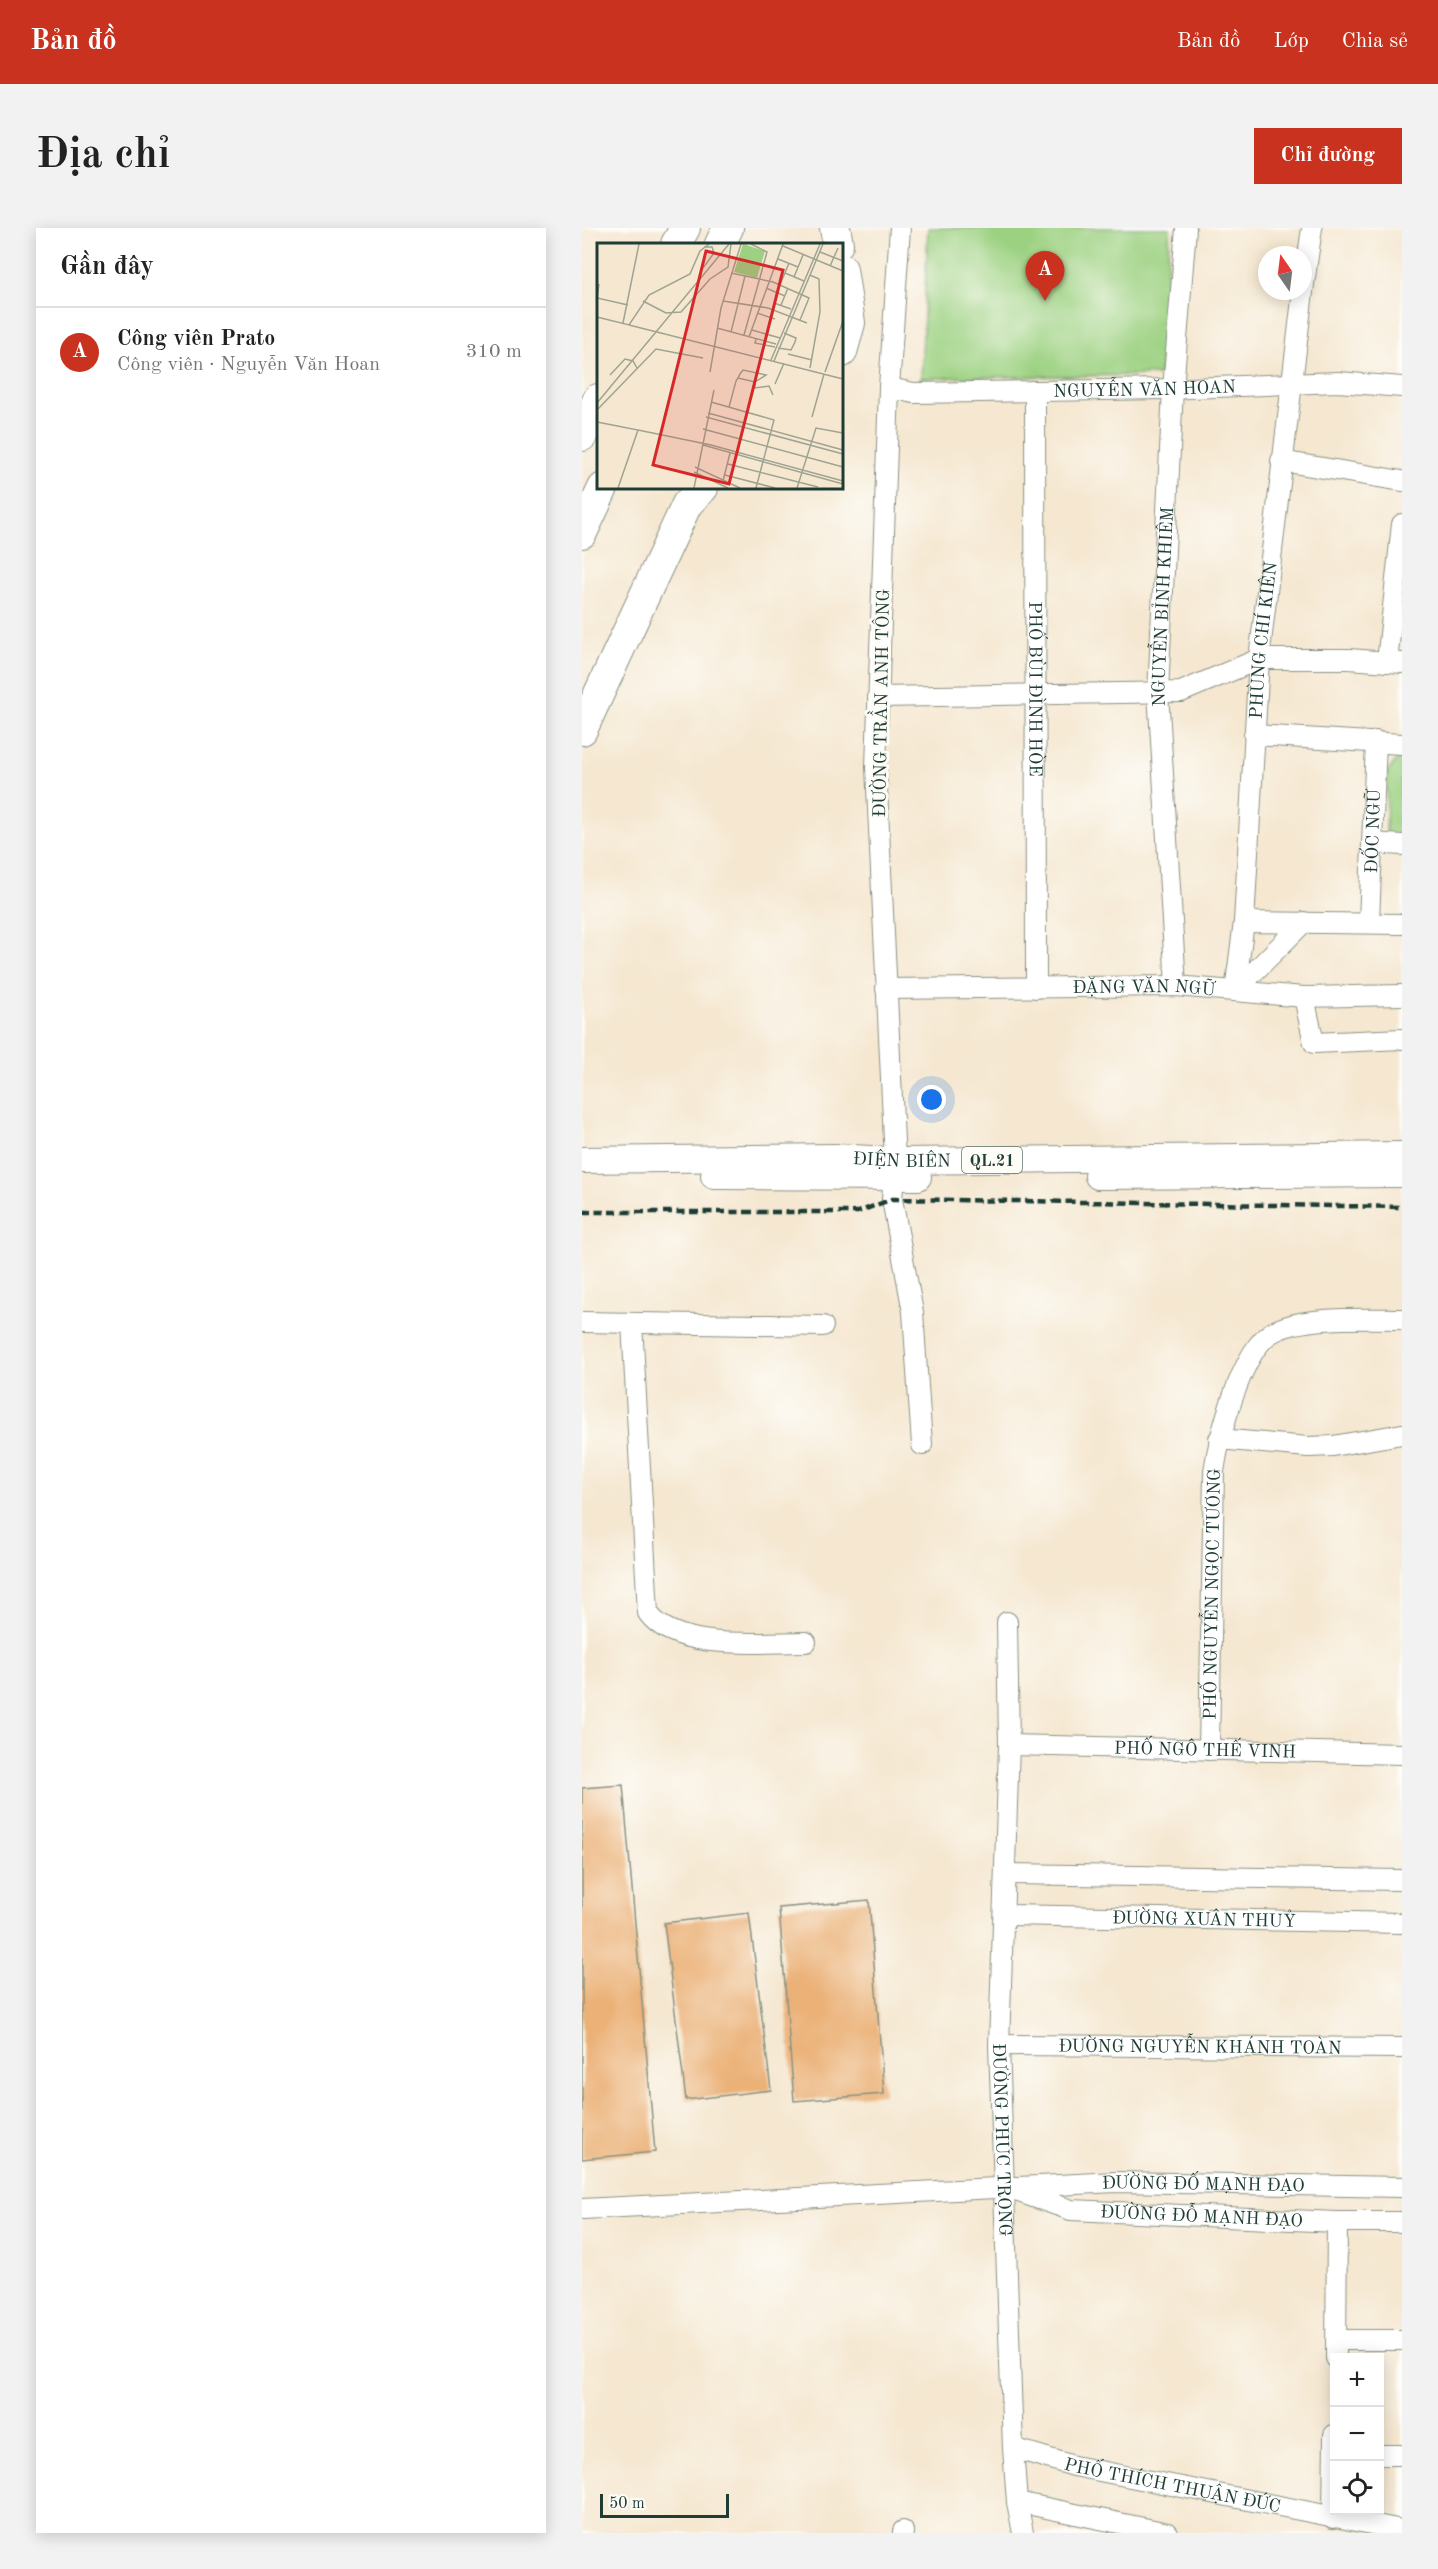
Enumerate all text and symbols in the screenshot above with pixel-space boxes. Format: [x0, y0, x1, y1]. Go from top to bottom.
text: Bản đồ [30, 28, 117, 56]
text: Bản đồ [1177, 31, 1240, 52]
text: Lớp [1273, 31, 1309, 52]
text: Chia sẻ [1342, 31, 1408, 52]
button: Chỉ đường [1254, 128, 1402, 184]
text: Địa chỉ [36, 135, 170, 177]
inset map [597, 243, 843, 489]
north arrow [1258, 246, 1312, 300]
pin: A [1026, 251, 1064, 301]
text: Gần đây [60, 254, 154, 280]
text: Công viên Prato [117, 328, 275, 350]
text: A [72, 342, 87, 362]
text: 310 m [466, 342, 522, 362]
text: Công viên · Nguyễn Văn Hoan [117, 355, 380, 375]
street label: NGUYỄN VĂN HOAN [1053, 375, 1236, 401]
street label: NGUYỄN BỈNH KHIÊM [1145, 506, 1177, 707]
street label: PHÙNG CHÍ KIÊN [1244, 561, 1281, 719]
street label: ĐƯỜNG TRẦN ANH TÔNG [864, 588, 893, 817]
street label: PHỐ BÙI ĐÌNH HÒE [1025, 601, 1049, 777]
street label: ĐỐC NGỮ [1357, 787, 1384, 874]
street label: ĐẶNG VĂN NGỮ [1072, 974, 1218, 999]
your location [917, 1085, 946, 1114]
street label: ĐIỆN BIÊN [852, 1147, 951, 1171]
road number: QL.21 [962, 1147, 1022, 1173]
street label: PHỐ NGUYỄN NGỌC TƯƠNG [1196, 1468, 1224, 1720]
street label: PHỐ NGÔ THẾ VINH [1114, 1734, 1296, 1762]
street label: ĐƯỜNG XUÂN THUỶ [1112, 1905, 1296, 1931]
street label: ĐƯỜNG NGUYỄN KHÁNH TOÀN [1058, 2031, 1342, 2058]
street label: ĐƯỜNG PHÚC TRỌNG [989, 2043, 1016, 2237]
street label: ĐƯỜNG ĐỐ MẠNH ĐẠO [1102, 2169, 1305, 2195]
street label: ĐƯỜNG ĐỖ MẠNH ĐẠO [1100, 2199, 1303, 2230]
map controls [1330, 2353, 1384, 2515]
button: + [1330, 2353, 1384, 2407]
button: − [1330, 2407, 1384, 2461]
street label: PHỐ THÍCH THUẬN ĐỨC [1062, 2455, 1282, 2516]
button: locate [1330, 2461, 1384, 2515]
scale bar [600, 2491, 729, 2518]
text: 50 m [609, 2496, 645, 2512]

